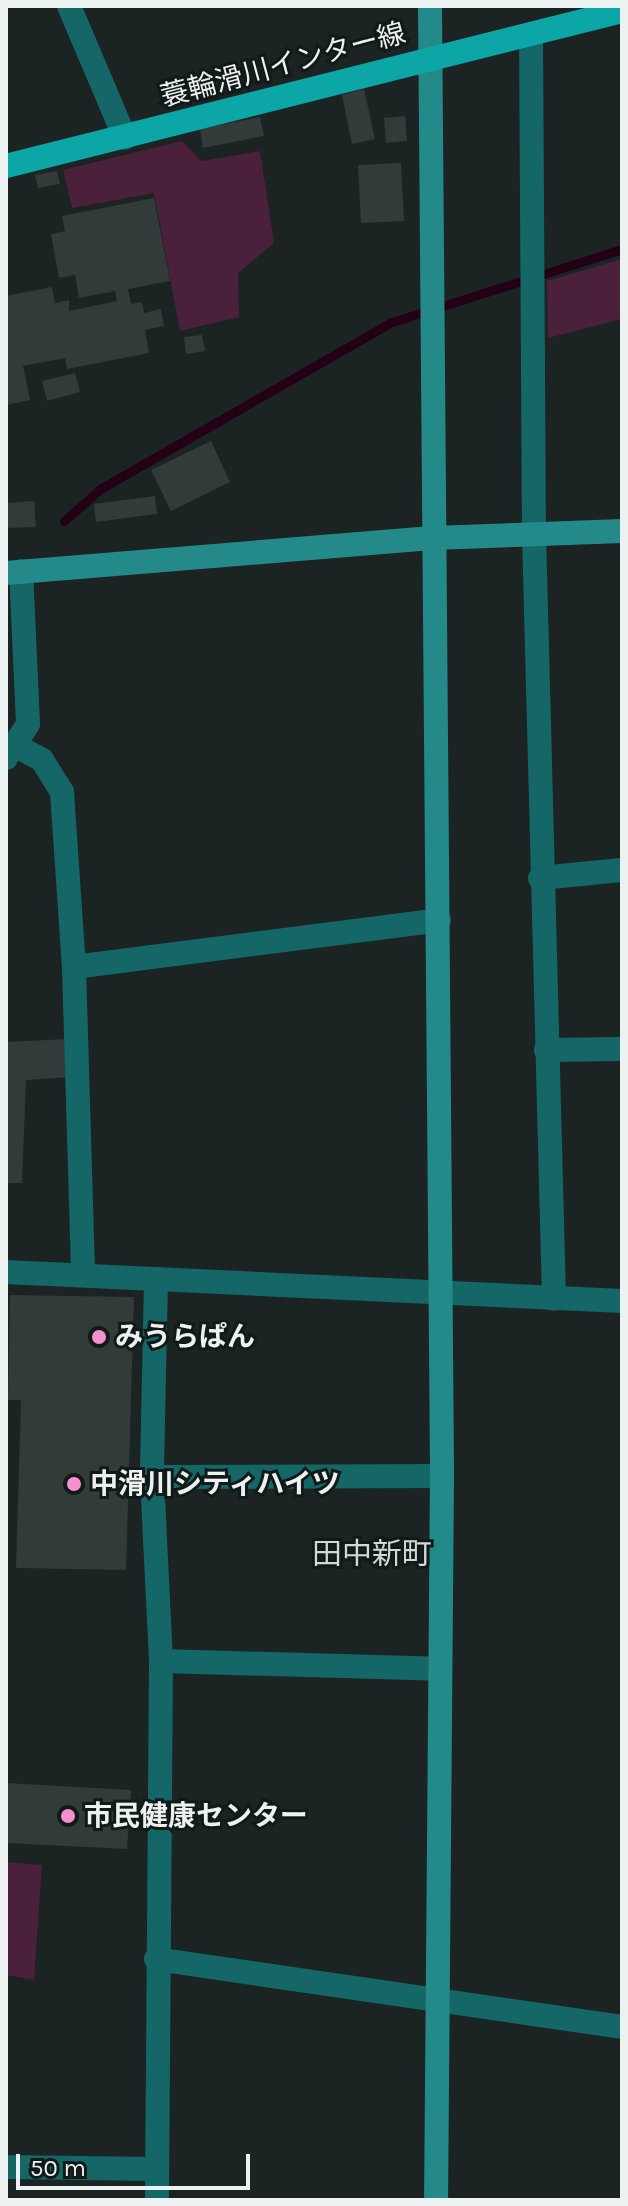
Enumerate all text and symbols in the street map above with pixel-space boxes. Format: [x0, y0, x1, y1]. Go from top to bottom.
street label: 蓑輪滑川インター線 [157, 16, 409, 114]
place label: みうらぱん [115, 1320, 255, 1354]
marker: みうらぱん [90, 1328, 108, 1346]
place label: 中滑川シティハイツ [90, 1467, 342, 1501]
marker: 中滑川シティハイツ [65, 1475, 83, 1493]
district label: 田中新町 [312, 1536, 432, 1572]
place label: 市民健康センター [84, 1799, 308, 1833]
marker: 市民健康センター [59, 1807, 77, 1825]
scale bar [20, 2138, 254, 2188]
text: 50 m [30, 2154, 86, 2182]

